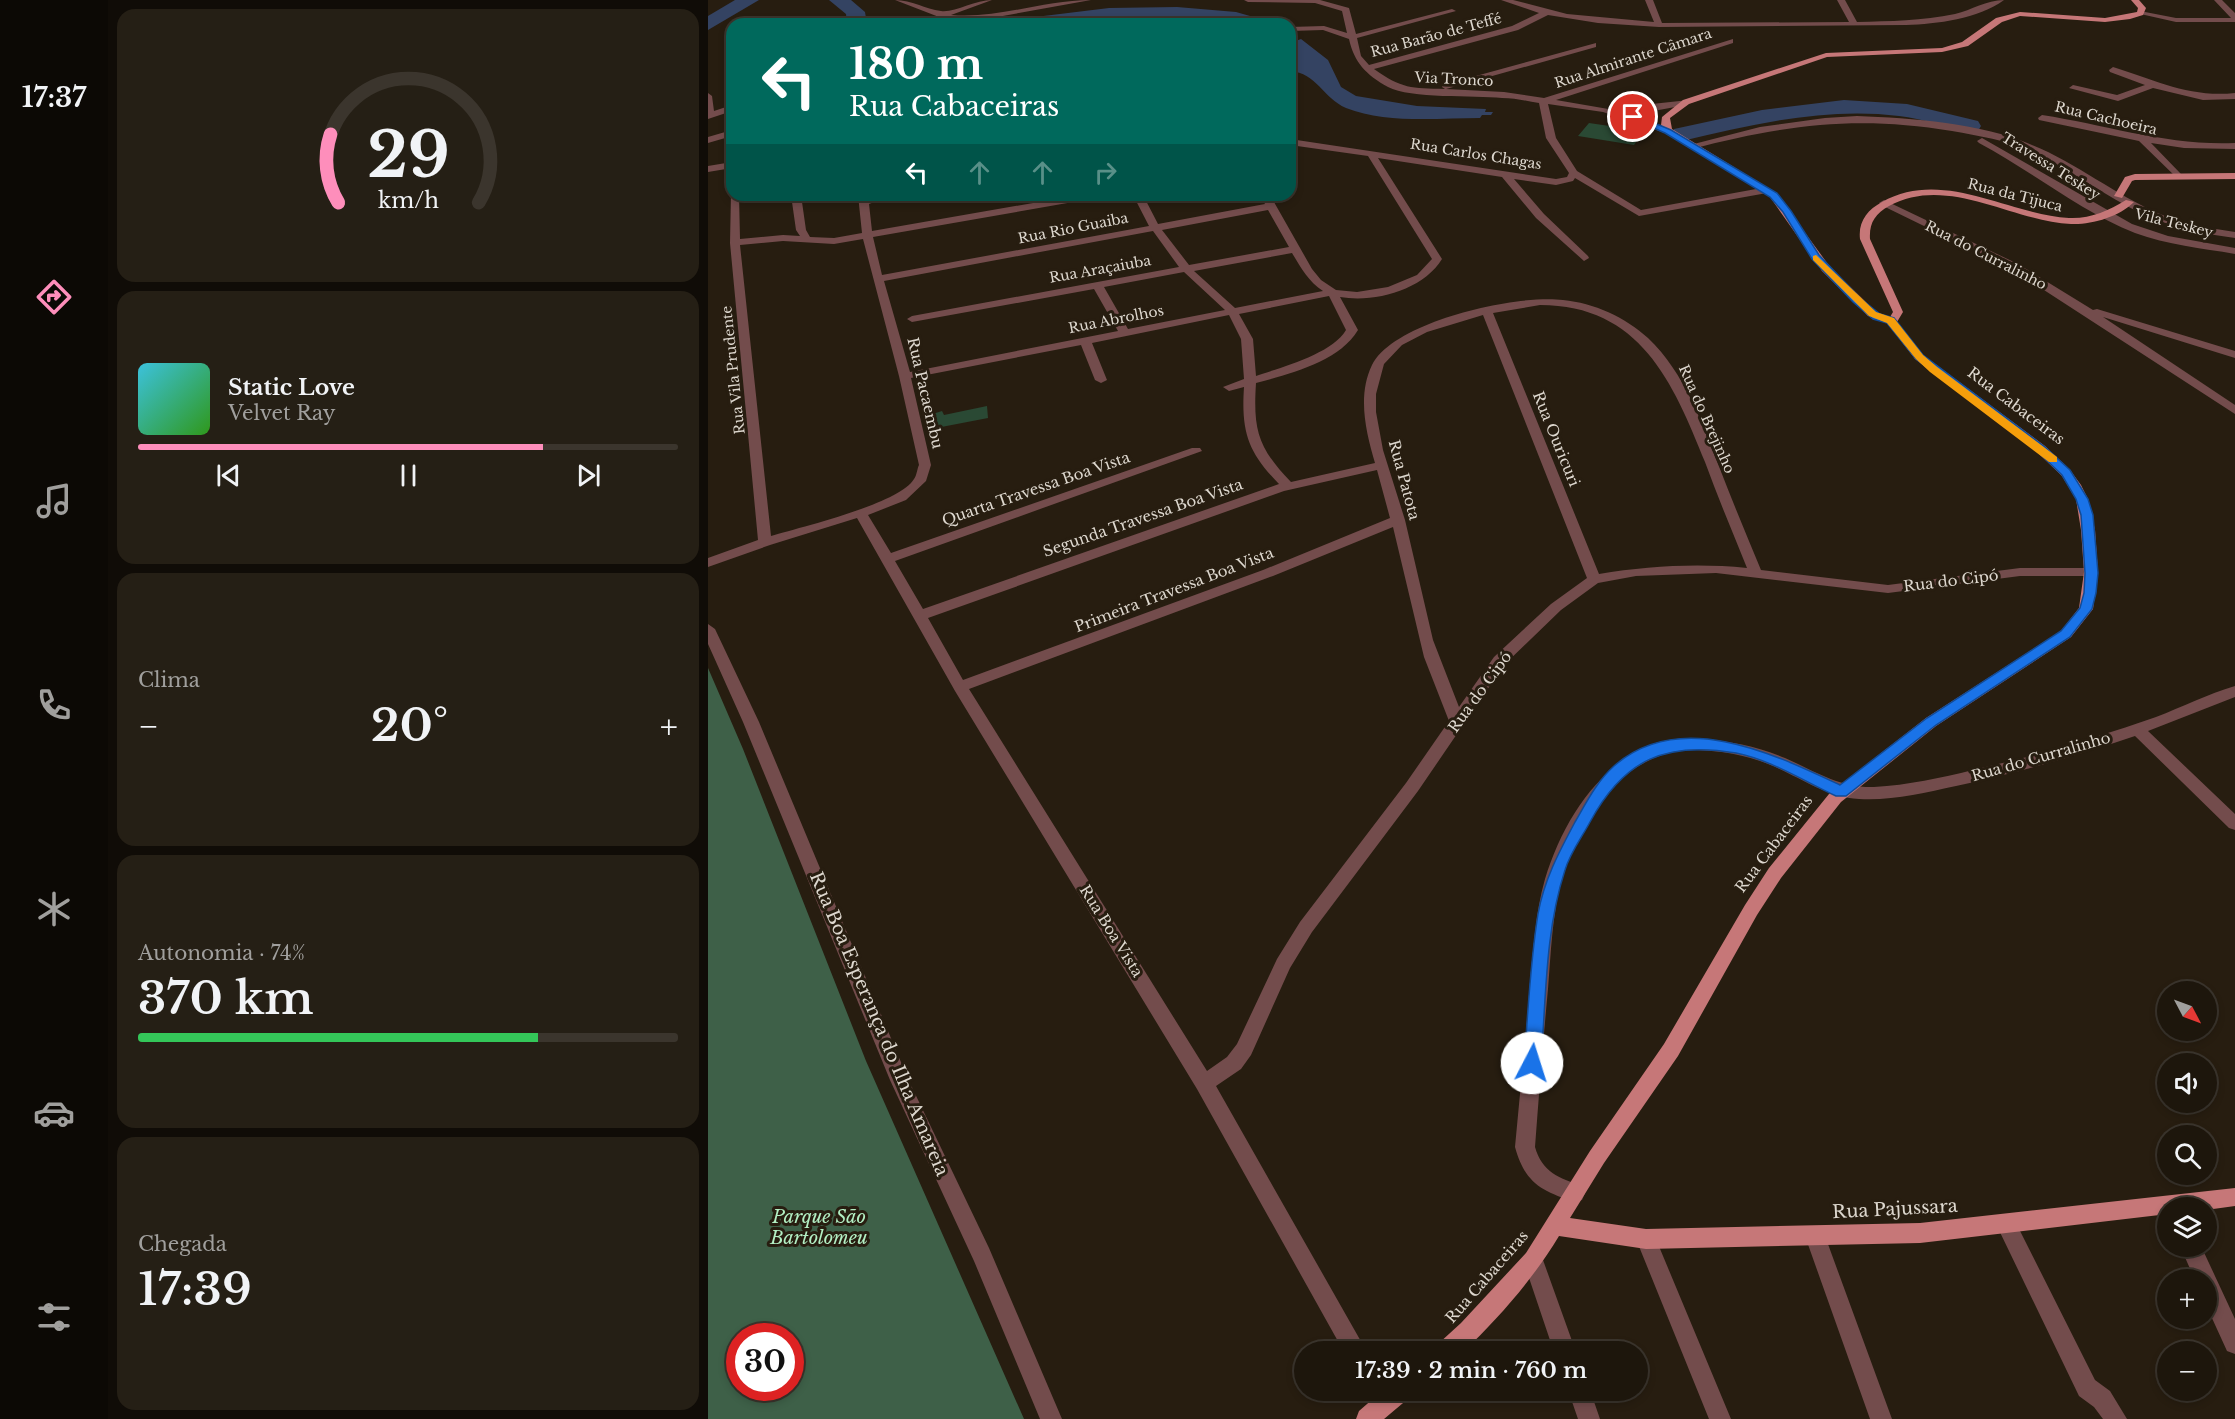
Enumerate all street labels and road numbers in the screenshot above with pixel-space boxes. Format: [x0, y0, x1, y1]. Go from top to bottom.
street label: Rua Barão de Teffé [1368, 9, 1504, 61]
street label: Rua Almirante Câmara [1552, 24, 1714, 92]
street label: Via Tronco [1413, 68, 1494, 90]
street label: Rua Cachoeira [2053, 97, 2159, 139]
street label: Travessa Teskey [1998, 128, 2104, 204]
street label: Rua Carlos Chagas [1409, 135, 1543, 173]
street label: Rua da Tijuca [1966, 175, 2065, 216]
street label: Vila Teskey [2132, 204, 2215, 241]
street label: Rua Rio Guaiba [1016, 208, 1130, 248]
street label: Rua do Curralinho [1922, 217, 2050, 293]
street label: Rua Araçaiuba [1048, 251, 1153, 287]
street label: Rua Abrolhos [1067, 301, 1165, 337]
street label: Rua Vila Prudente [717, 305, 749, 435]
street label: Rua Pacaembu [903, 335, 948, 450]
street label: Rua do Brejinho [1675, 362, 1739, 476]
street label: Rua Cabaceiras [1964, 363, 2069, 448]
street label: Rua Ouricuri [1529, 388, 1584, 489]
street label: Rua Patota [1385, 438, 1424, 523]
street label: Quarta Travessa Boa Vista [939, 447, 1133, 530]
street label: Segunda Travessa Boa Vista [1040, 474, 1246, 561]
street label: Primeira Travessa Boa Vista [1072, 542, 1277, 636]
street label: Rua do Cipó [1902, 565, 2000, 596]
street label: Rua do Cipó [1444, 647, 1516, 736]
street label: Rua do Curralinho [1969, 728, 2113, 785]
street label: Rua Cabaceiras [1731, 791, 1816, 896]
street label: Rua Boa Esperança do Ilha Amareia [805, 869, 953, 1179]
street label: Rua Boa Vista [1076, 881, 1148, 981]
street label: Rua Pajussara [1832, 1195, 1958, 1223]
street label: Rua Cabaceiras [1441, 1226, 1532, 1327]

